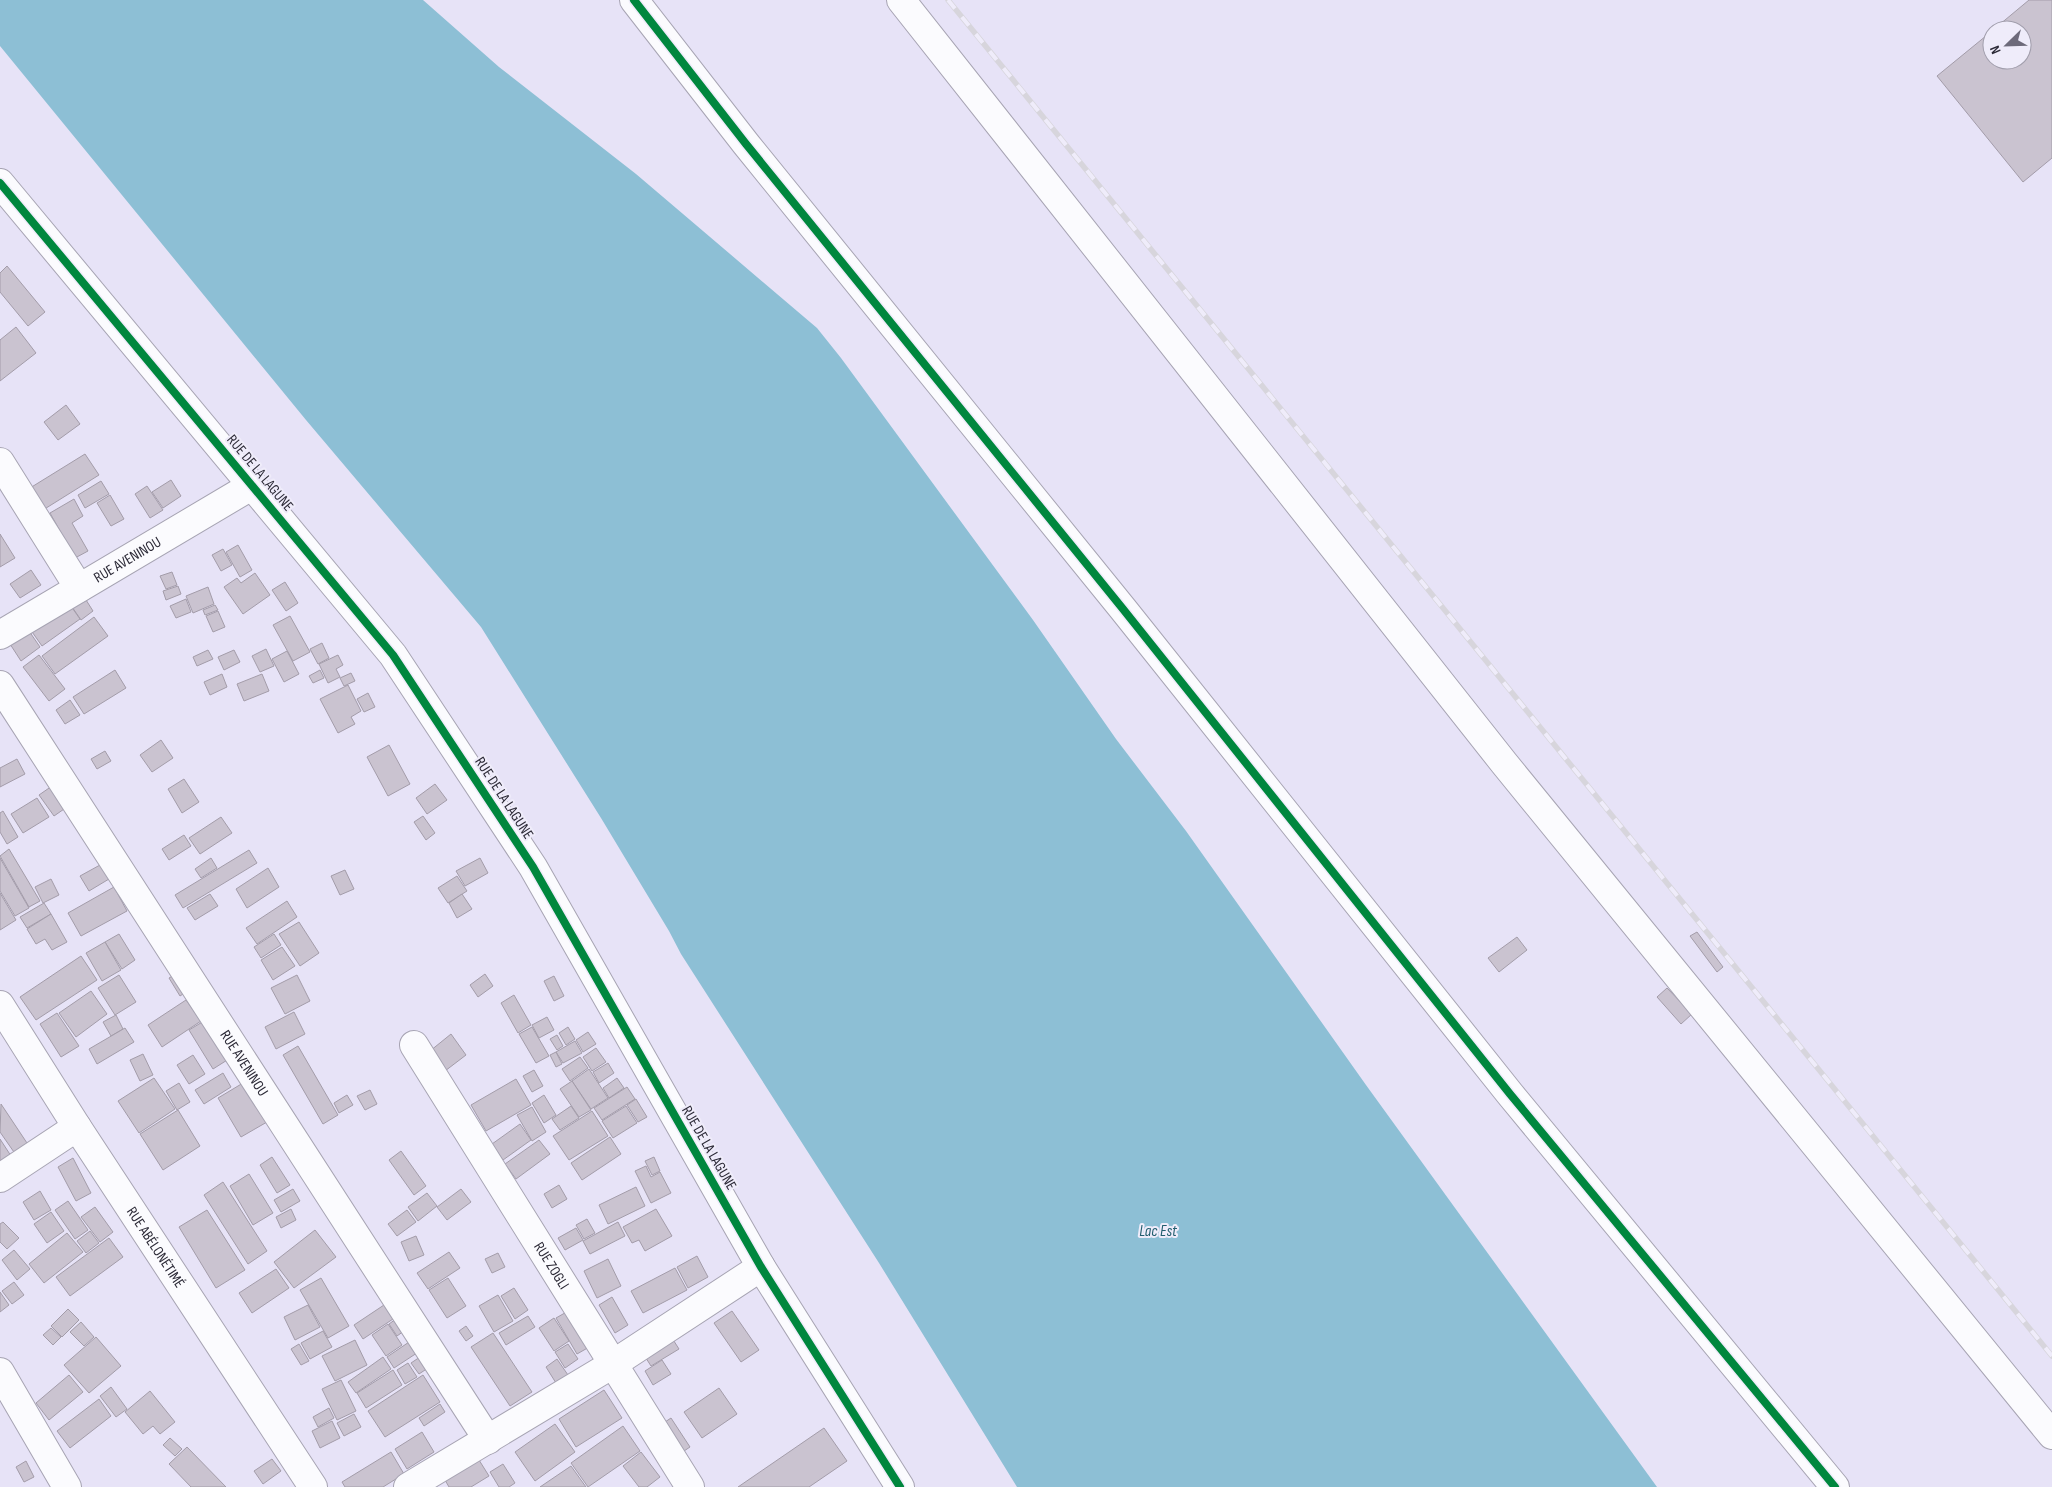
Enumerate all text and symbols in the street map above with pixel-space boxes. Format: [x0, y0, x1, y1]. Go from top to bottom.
north arrow [1982, 20, 2032, 70]
text: N [1986, 43, 2005, 57]
street label: RUE DE LA LAGUNE [222, 431, 298, 515]
street label: RUE AVENINOU [90, 532, 164, 587]
street label: RUE DE LA LAGUNE [470, 753, 538, 843]
street label: RUE AVENINOU [216, 1026, 273, 1100]
street label: RUE DE LA LAGUNE [677, 1103, 741, 1193]
street label: RUE ABÉLONÉTIMÉ [122, 1203, 189, 1291]
water label: Lac Est [1139, 1222, 1178, 1241]
street label: RUE ZOGLI [530, 1238, 574, 1293]

